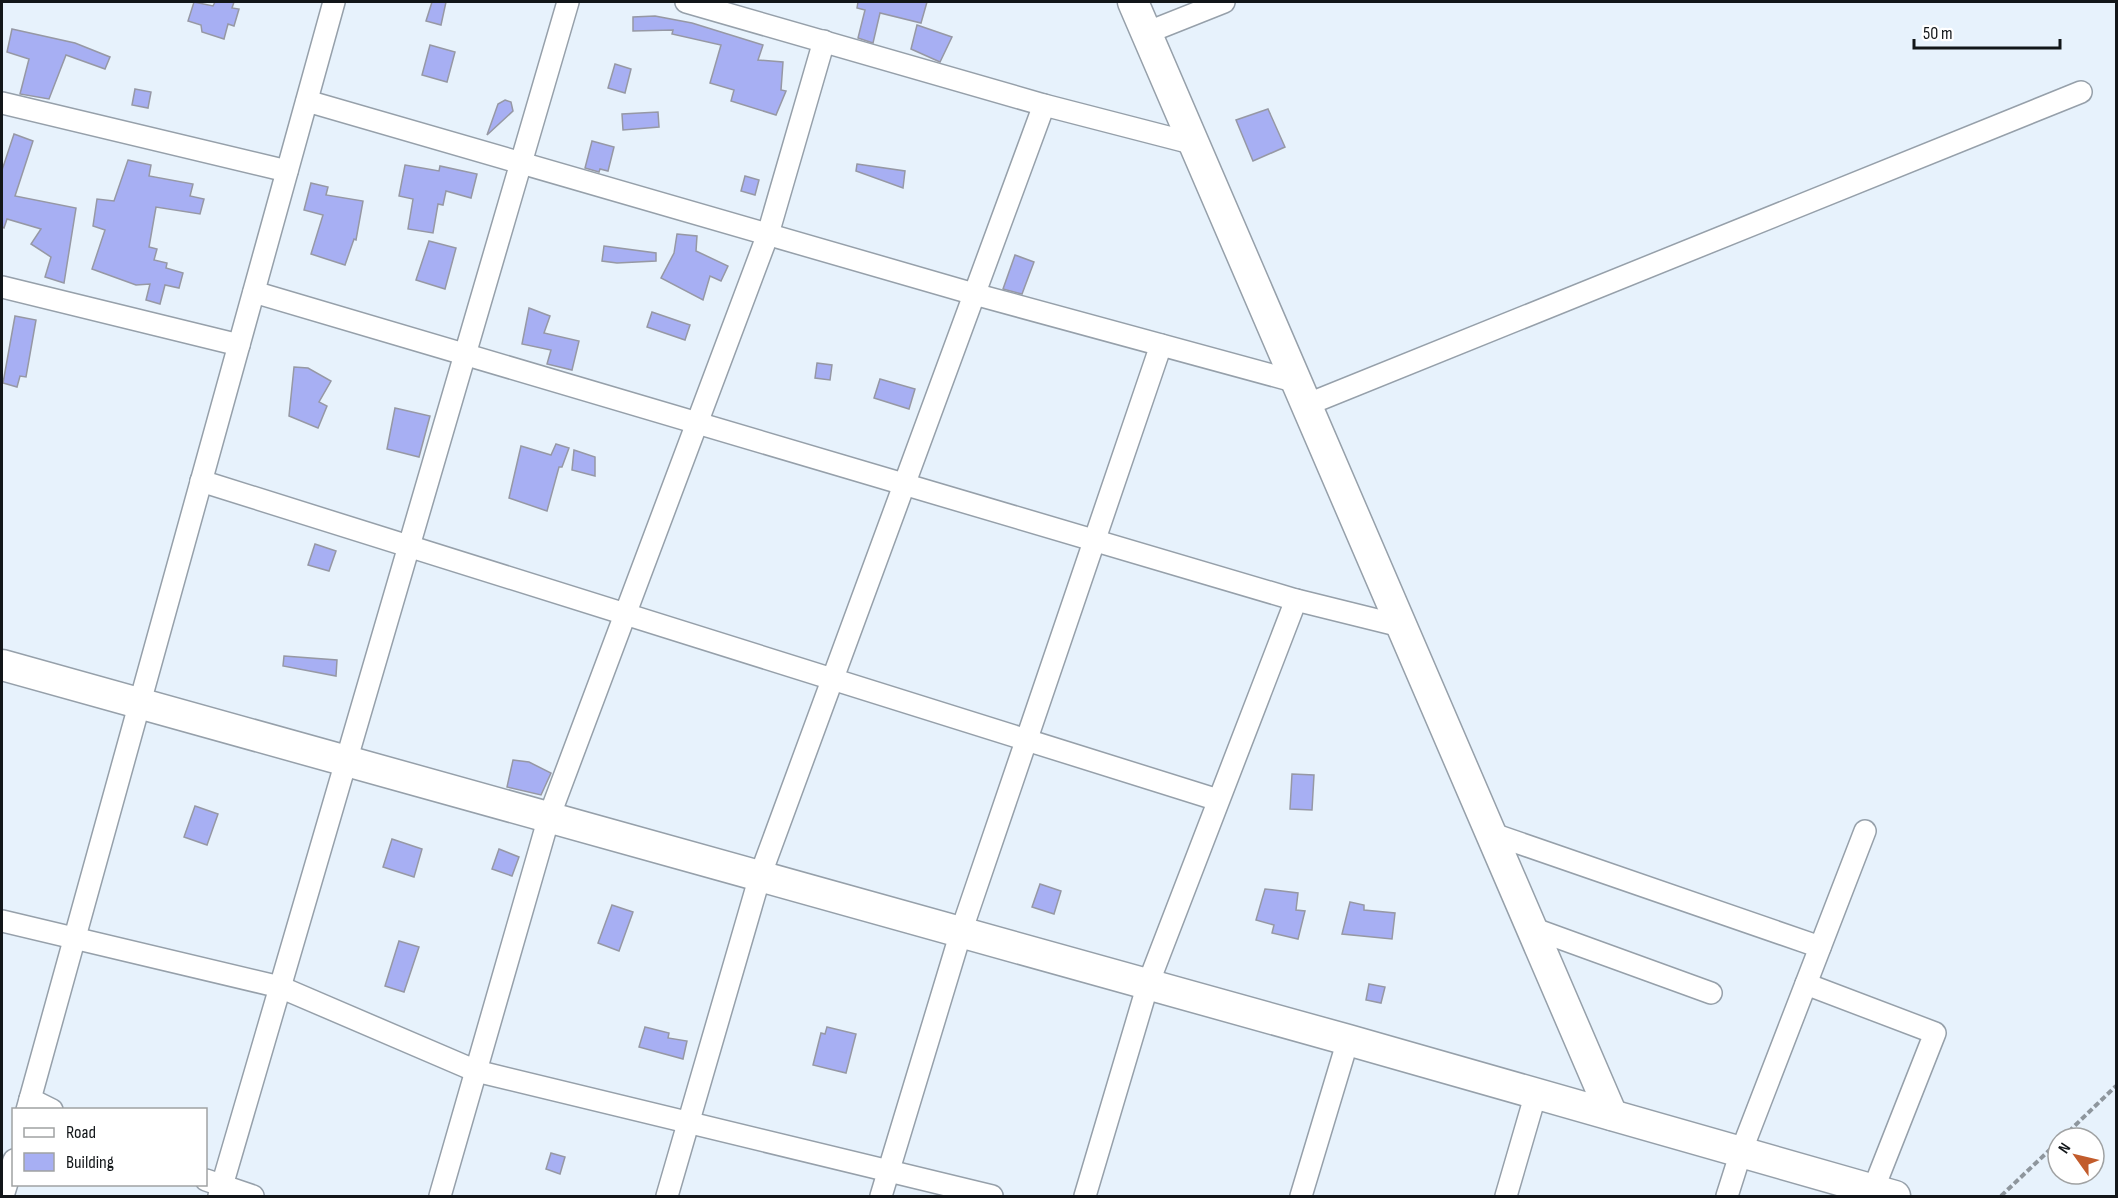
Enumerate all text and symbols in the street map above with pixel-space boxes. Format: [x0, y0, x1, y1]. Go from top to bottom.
scale bar [1914, 12, 2060, 50]
text: 50 m [1923, 23, 1953, 44]
legend [12, 1108, 207, 1186]
text: Road [66, 1122, 96, 1143]
north arrow [2046, 1126, 2106, 1186]
text: N [2055, 1140, 2075, 1157]
text: Building [66, 1152, 114, 1173]

